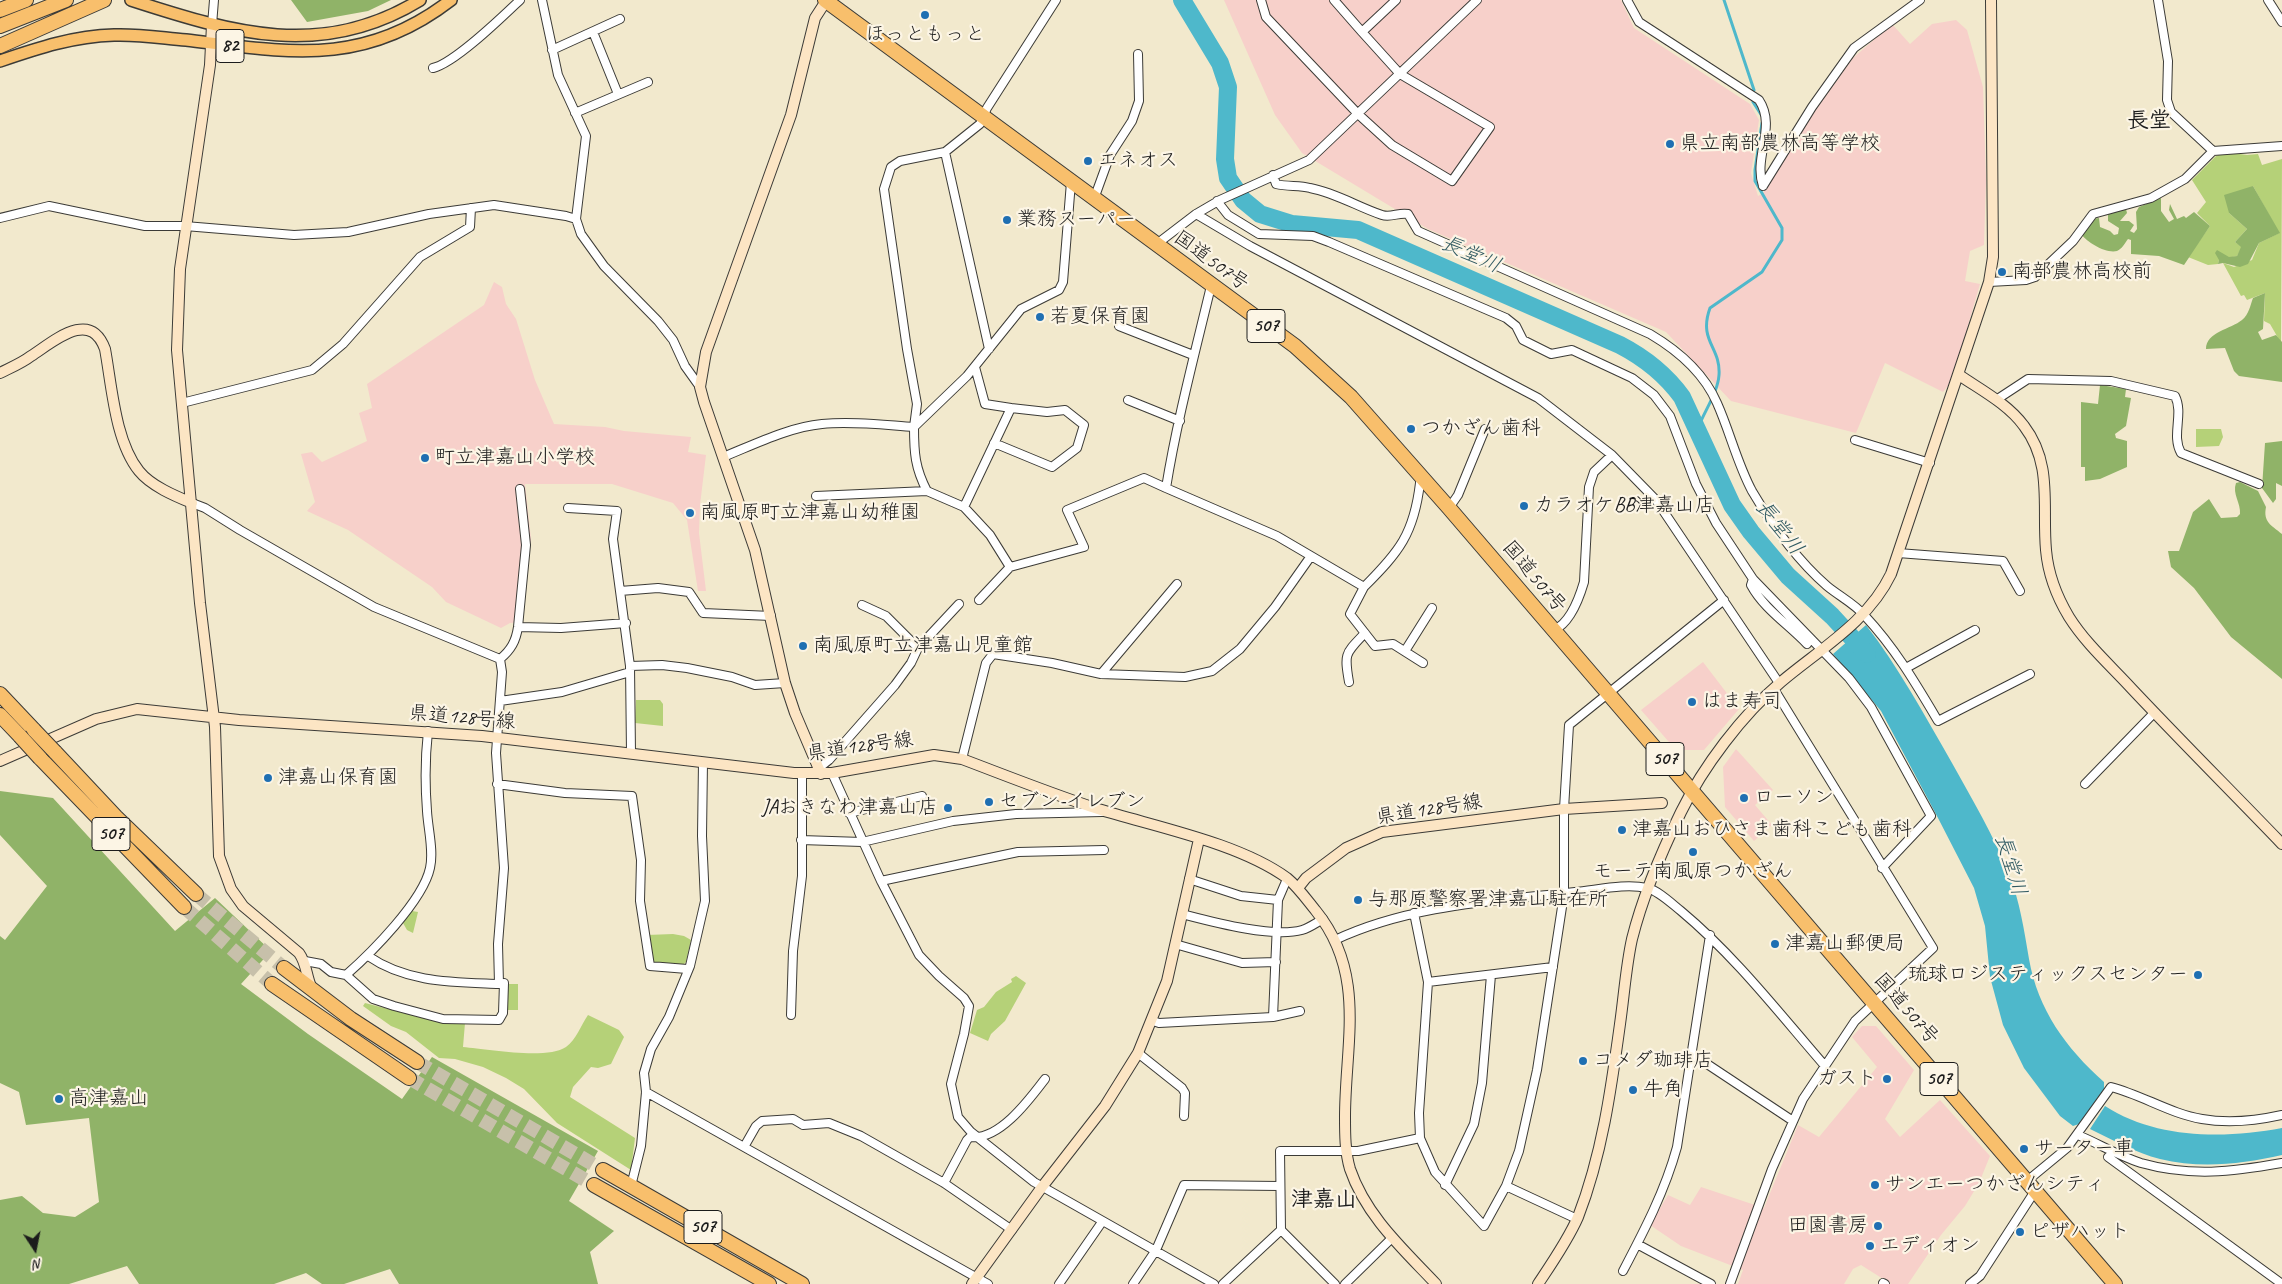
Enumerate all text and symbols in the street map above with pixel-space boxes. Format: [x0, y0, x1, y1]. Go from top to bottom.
marker: ほっともっと [919, 9, 931, 21]
place label: ほっともっと [865, 23, 985, 47]
road number: 82 [216, 29, 244, 62]
district label: 長堂 [2127, 108, 2171, 134]
place label: 県立南部農林高等学校 [1680, 132, 1880, 156]
marker: 県立南部農林高等学校 [1664, 138, 1676, 150]
place label: エネオス [1098, 149, 1178, 173]
marker: エネオス [1082, 155, 1094, 167]
place label: 業務スーパー [1017, 208, 1136, 232]
marker: 業務スーパー [1001, 214, 1013, 226]
street label: 国道507号 [1169, 226, 1253, 296]
water label: 長堂川 [1437, 231, 1505, 279]
place label: 南部農林高校前 [2012, 260, 2152, 284]
marker: 南部農林高校前 [1996, 266, 2008, 278]
place label: 若夏保育園 [1050, 305, 1150, 329]
road number: 507 [1247, 310, 1285, 342]
marker: 若夏保育園 [1034, 311, 1046, 323]
place label: つかざん歯科 [1421, 417, 1541, 441]
marker: つかざん歯科 [1405, 423, 1417, 435]
place label: 町立津嘉山小学校 [435, 446, 595, 470]
marker: 町立津嘉山小学校 [419, 452, 431, 464]
place label: カラオケBB津嘉山店 [1534, 494, 1715, 518]
water label: 長堂川 [1750, 495, 1808, 561]
marker: カラオケBB津嘉山店 [1518, 500, 1530, 512]
place label: 南風原町立津嘉山幼稚園 [700, 501, 920, 525]
marker: 南風原町立津嘉山幼稚園 [684, 507, 696, 519]
street label: 国道507号 [1497, 536, 1571, 618]
place label: 南風原町立津嘉山児童館 [813, 634, 1033, 658]
marker: 南風原町立津嘉山児童館 [797, 640, 809, 652]
place label: はま寿司 [1702, 690, 1782, 714]
marker: はま寿司 [1686, 696, 1698, 708]
street label: 県道128号線 [408, 701, 516, 735]
street label: 県道128号線 [805, 728, 915, 766]
road number: 507 [1646, 742, 1684, 776]
place label: 津嘉山保育園 [278, 766, 398, 790]
marker: 津嘉山保育園 [262, 772, 274, 784]
place label: ローソン [1754, 786, 1834, 810]
place label: セブン-イレブン [999, 790, 1146, 814]
street label: 県道128号線 [1374, 790, 1484, 830]
marker: ローソン [1738, 792, 1750, 804]
place label: JAおきなわ津嘉山店 [762, 796, 938, 820]
marker: セブン-イレブン [983, 796, 995, 808]
marker: JAおきなわ津嘉山店 [942, 802, 954, 814]
road number: 507 [92, 818, 130, 851]
place label: 津嘉山おひさま歯科こども歯科 [1632, 818, 1912, 842]
marker: 津嘉山おひさま歯科こども歯科 [1616, 824, 1628, 836]
water label: 長堂川 [1989, 831, 2031, 899]
marker: モーテ南風原つかざん [1687, 846, 1699, 858]
place label: モーテ南風原つかざん [1593, 860, 1793, 884]
place label: 与那原警察署津嘉山駐在所 [1368, 888, 1608, 912]
marker: 与那原警察署津嘉山駐在所 [1352, 894, 1364, 906]
place label: 津嘉山郵便局 [1785, 932, 1905, 956]
marker: 津嘉山郵便局 [1769, 938, 1781, 950]
place label: 琉球ロジスティックスセンター [1908, 963, 2188, 987]
street label: 国道507号 [1868, 968, 1944, 1050]
marker: 琉球ロジスティックスセンター [2192, 969, 2204, 981]
place label: コメダ珈琲店 [1593, 1049, 1713, 1073]
marker: コメダ珈琲店 [1577, 1055, 1589, 1067]
road number: 507 [1920, 1062, 1958, 1096]
place label: ガスト [1817, 1067, 1877, 1091]
marker: ガスト [1881, 1073, 1893, 1085]
place label: 牛角 [1643, 1078, 1683, 1102]
marker: 牛角 [1627, 1084, 1639, 1096]
place label: 高津嘉山 [69, 1087, 149, 1111]
marker: 高津嘉山 [53, 1093, 65, 1105]
place label: サーター車 [2034, 1137, 2134, 1161]
marker: サーター車 [2018, 1143, 2030, 1155]
place label: サンエーつかざんシティ [1885, 1173, 2105, 1197]
marker: サンエーつかざんシティ [1869, 1179, 1881, 1191]
district label: 津嘉山 [1291, 1187, 1357, 1213]
road number: 507 [684, 1210, 722, 1244]
place label: 田園書房 [1788, 1214, 1868, 1238]
marker: 田園書房 [1872, 1220, 1884, 1232]
place label: ピザハット [2030, 1220, 2130, 1244]
north arrow [10, 1224, 60, 1274]
marker: ピザハット [2014, 1226, 2026, 1238]
place label: エディオン [1880, 1234, 1980, 1258]
marker: エディオン [1864, 1240, 1876, 1252]
text: N [32, 1255, 44, 1273]

